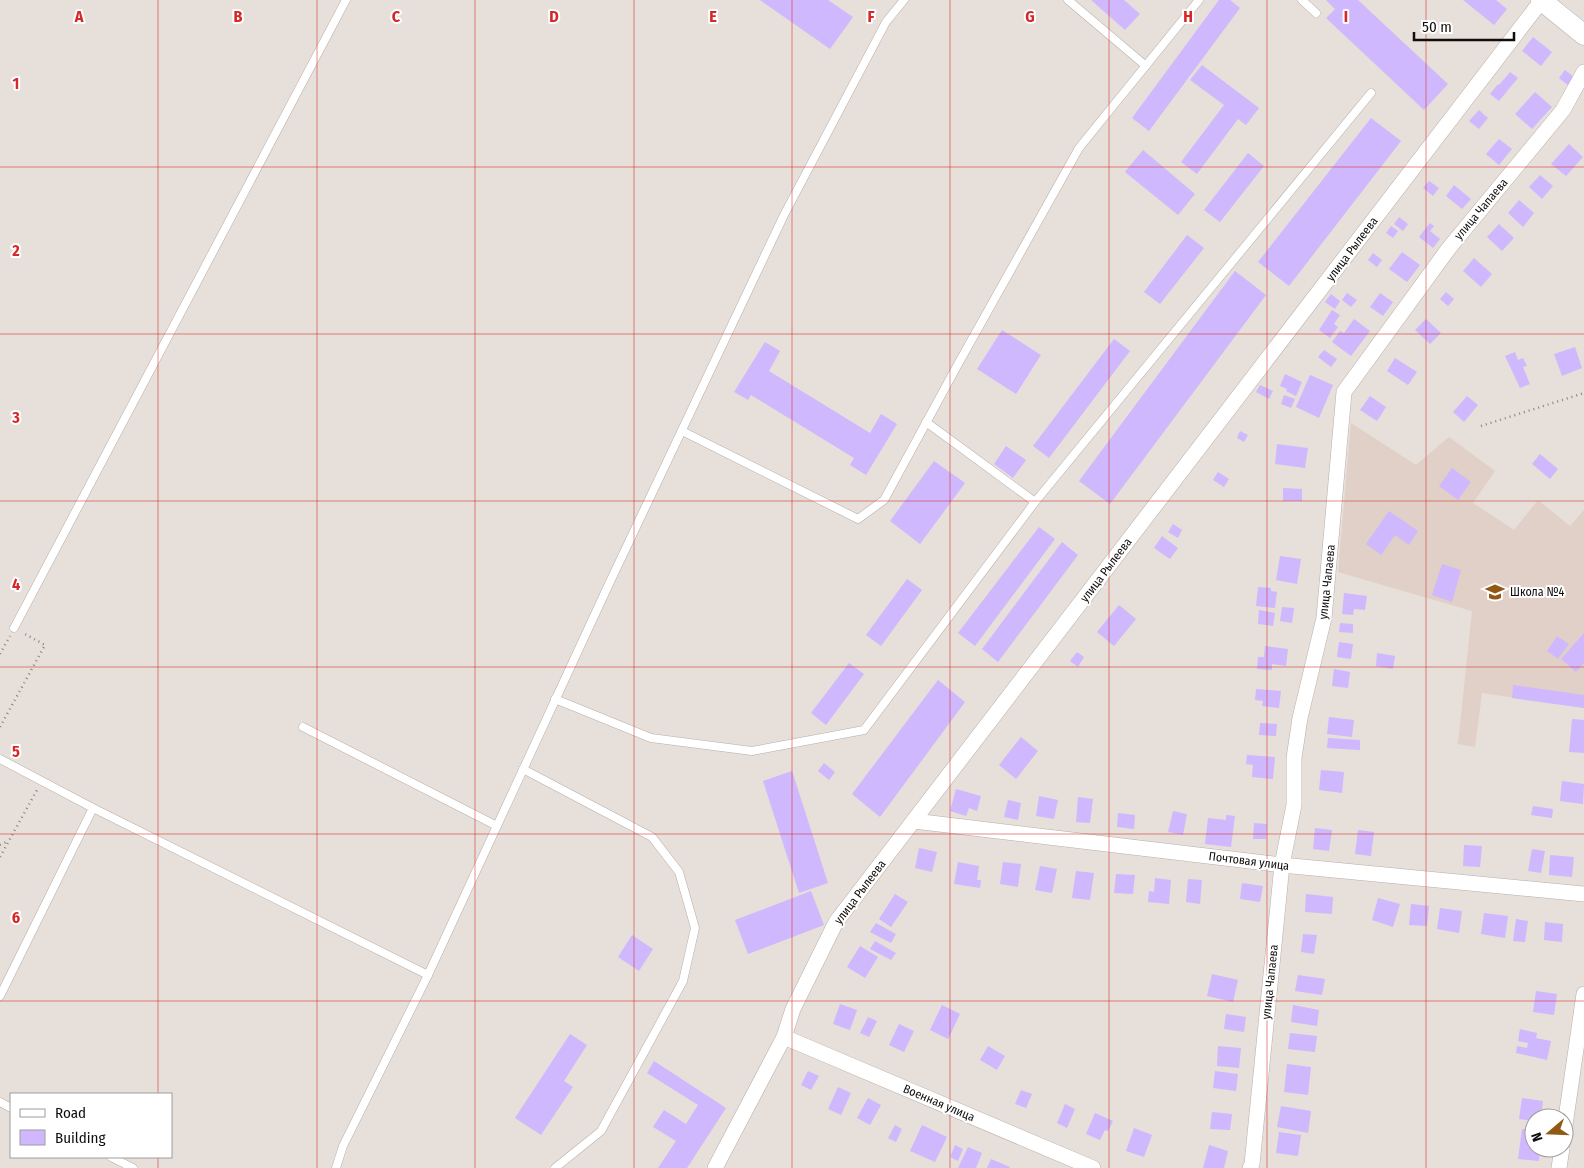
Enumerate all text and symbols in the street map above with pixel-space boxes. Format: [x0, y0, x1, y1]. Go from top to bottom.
text: A [74, 7, 84, 26]
text: B [234, 7, 243, 26]
text: C [392, 7, 401, 26]
text: D [549, 7, 559, 26]
text: E [709, 7, 717, 26]
text: F [867, 7, 875, 26]
text: G [1025, 7, 1035, 26]
text: H [1183, 7, 1193, 26]
text: I [1344, 7, 1348, 26]
scale bar [1414, 10, 1514, 42]
text: 50 m [1422, 18, 1452, 36]
text: 1 [13, 74, 19, 93]
street label: улица Чапаева [1451, 176, 1511, 242]
street label: улица Рылеева [1323, 214, 1381, 284]
text: 2 [11, 241, 20, 260]
text: 3 [11, 408, 20, 427]
street label: улица Рылеева [1077, 535, 1135, 605]
street label: улица Чапаева [1316, 544, 1338, 620]
text: 4 [12, 575, 20, 594]
school or university icon: Школа №4 [1484, 581, 1506, 603]
place label: Школа №4 [1510, 585, 1565, 599]
text: 5 [12, 742, 20, 761]
street label: Почтовая улица [1208, 849, 1290, 873]
street label: улица Рылеева [831, 857, 889, 927]
text: 6 [12, 908, 20, 927]
street label: улица Чапаева [1259, 944, 1281, 1020]
street label: Военная улица [901, 1082, 977, 1124]
legend [10, 1093, 172, 1158]
text: Road [55, 1104, 86, 1122]
north arrow [1524, 1108, 1574, 1158]
text: Building [55, 1129, 106, 1147]
text: N [1528, 1130, 1547, 1144]

